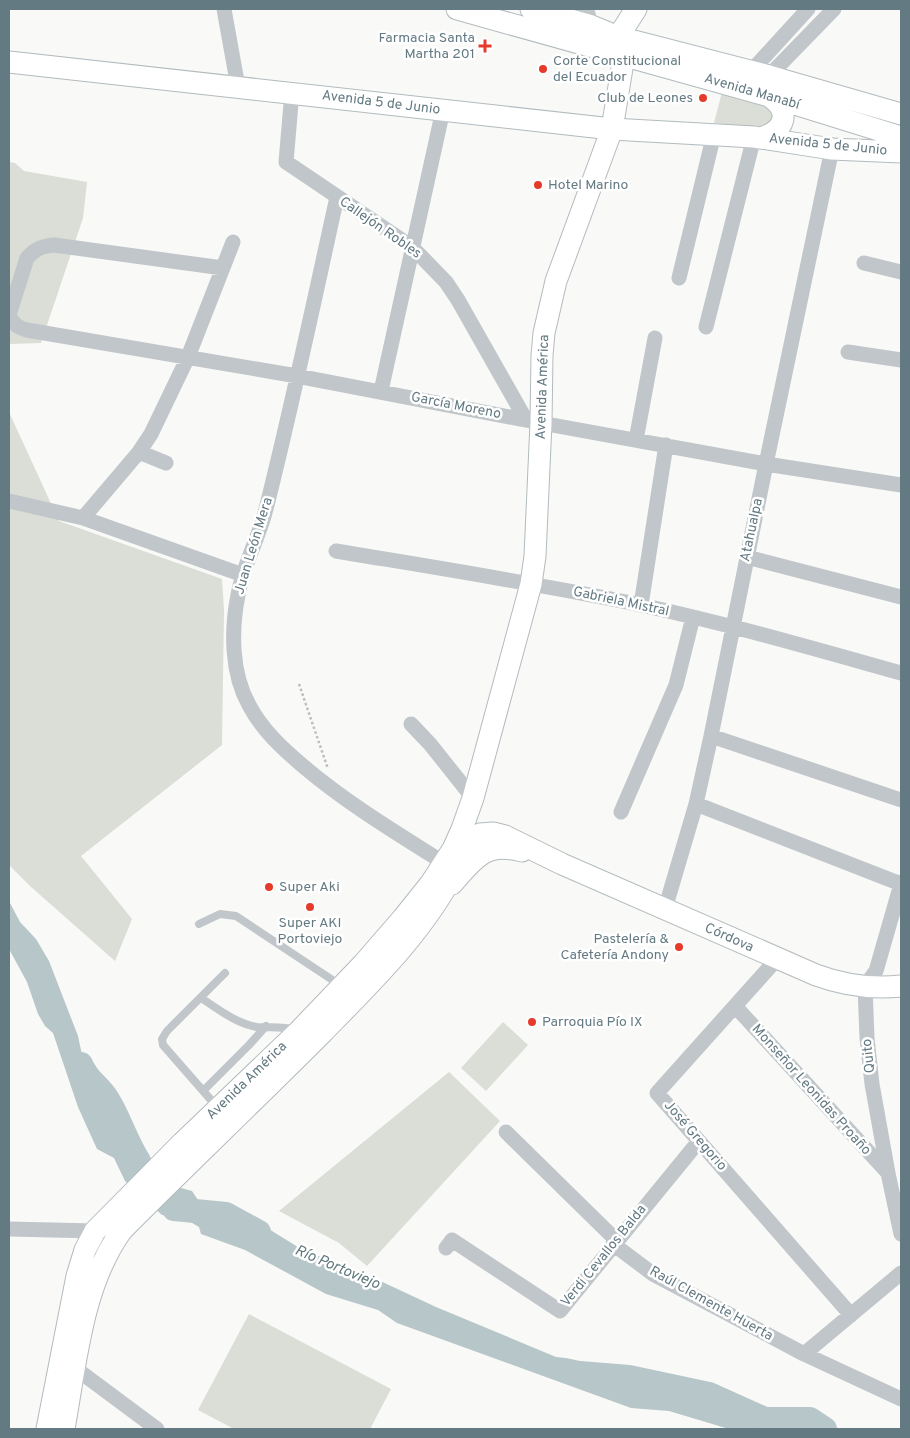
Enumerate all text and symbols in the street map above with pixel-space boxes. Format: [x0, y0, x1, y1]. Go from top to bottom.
place label: Farmacia Santa Martha 201 [378, 30, 475, 63]
marker: Farmacia Santa Martha 201 [479, 40, 491, 52]
place label: Corte Constitucional del Ecuador [553, 53, 681, 86]
marker: Corte Constitucional del Ecuador [537, 63, 549, 75]
street label: Avenida Manabí [702, 70, 803, 114]
street label: Avenida 5 de Junio [321, 87, 441, 119]
place label: Club de Leones [597, 90, 693, 107]
marker: Club de Leones [697, 92, 709, 104]
street label: Avenida 5 de Junio [768, 130, 888, 160]
place label: Hotel Marino [548, 177, 629, 194]
marker: Hotel Marino [532, 179, 544, 191]
street label: Callejón Robles [336, 193, 424, 263]
street label: Avenida América [533, 334, 553, 440]
street label: García Moreno [410, 389, 503, 423]
street label: Juan León Mera [231, 495, 277, 597]
street label: Atahualpa [737, 497, 767, 563]
street label: Gabriela Mistral [571, 584, 671, 620]
place label: Super Aki [279, 879, 340, 896]
marker: Super Aki [263, 881, 275, 893]
marker: Super AKI Portoviejo [304, 901, 316, 913]
place label: Super AKI Portoviejo [278, 915, 343, 948]
street label: Córdova [702, 920, 756, 956]
place label: Pastelería & Cafetería Andony [560, 931, 670, 964]
marker: Pastelería & Cafetería Andony [673, 941, 685, 953]
place label: Parroquia Pío IX [542, 1014, 642, 1031]
marker: Parroquia Pío IX [526, 1016, 538, 1028]
street label: Monseñor Leonidas Proaño [748, 1021, 874, 1159]
street label: Avenida América [203, 1038, 291, 1124]
street label: Quito [859, 1038, 879, 1074]
street label: José Gregorio [660, 1097, 730, 1175]
street label: Verdi Cevallos Balda [558, 1202, 650, 1310]
water label: Río Portoviejo [292, 1242, 382, 1294]
street label: Raúl Clemente Huerta [646, 1263, 776, 1345]

